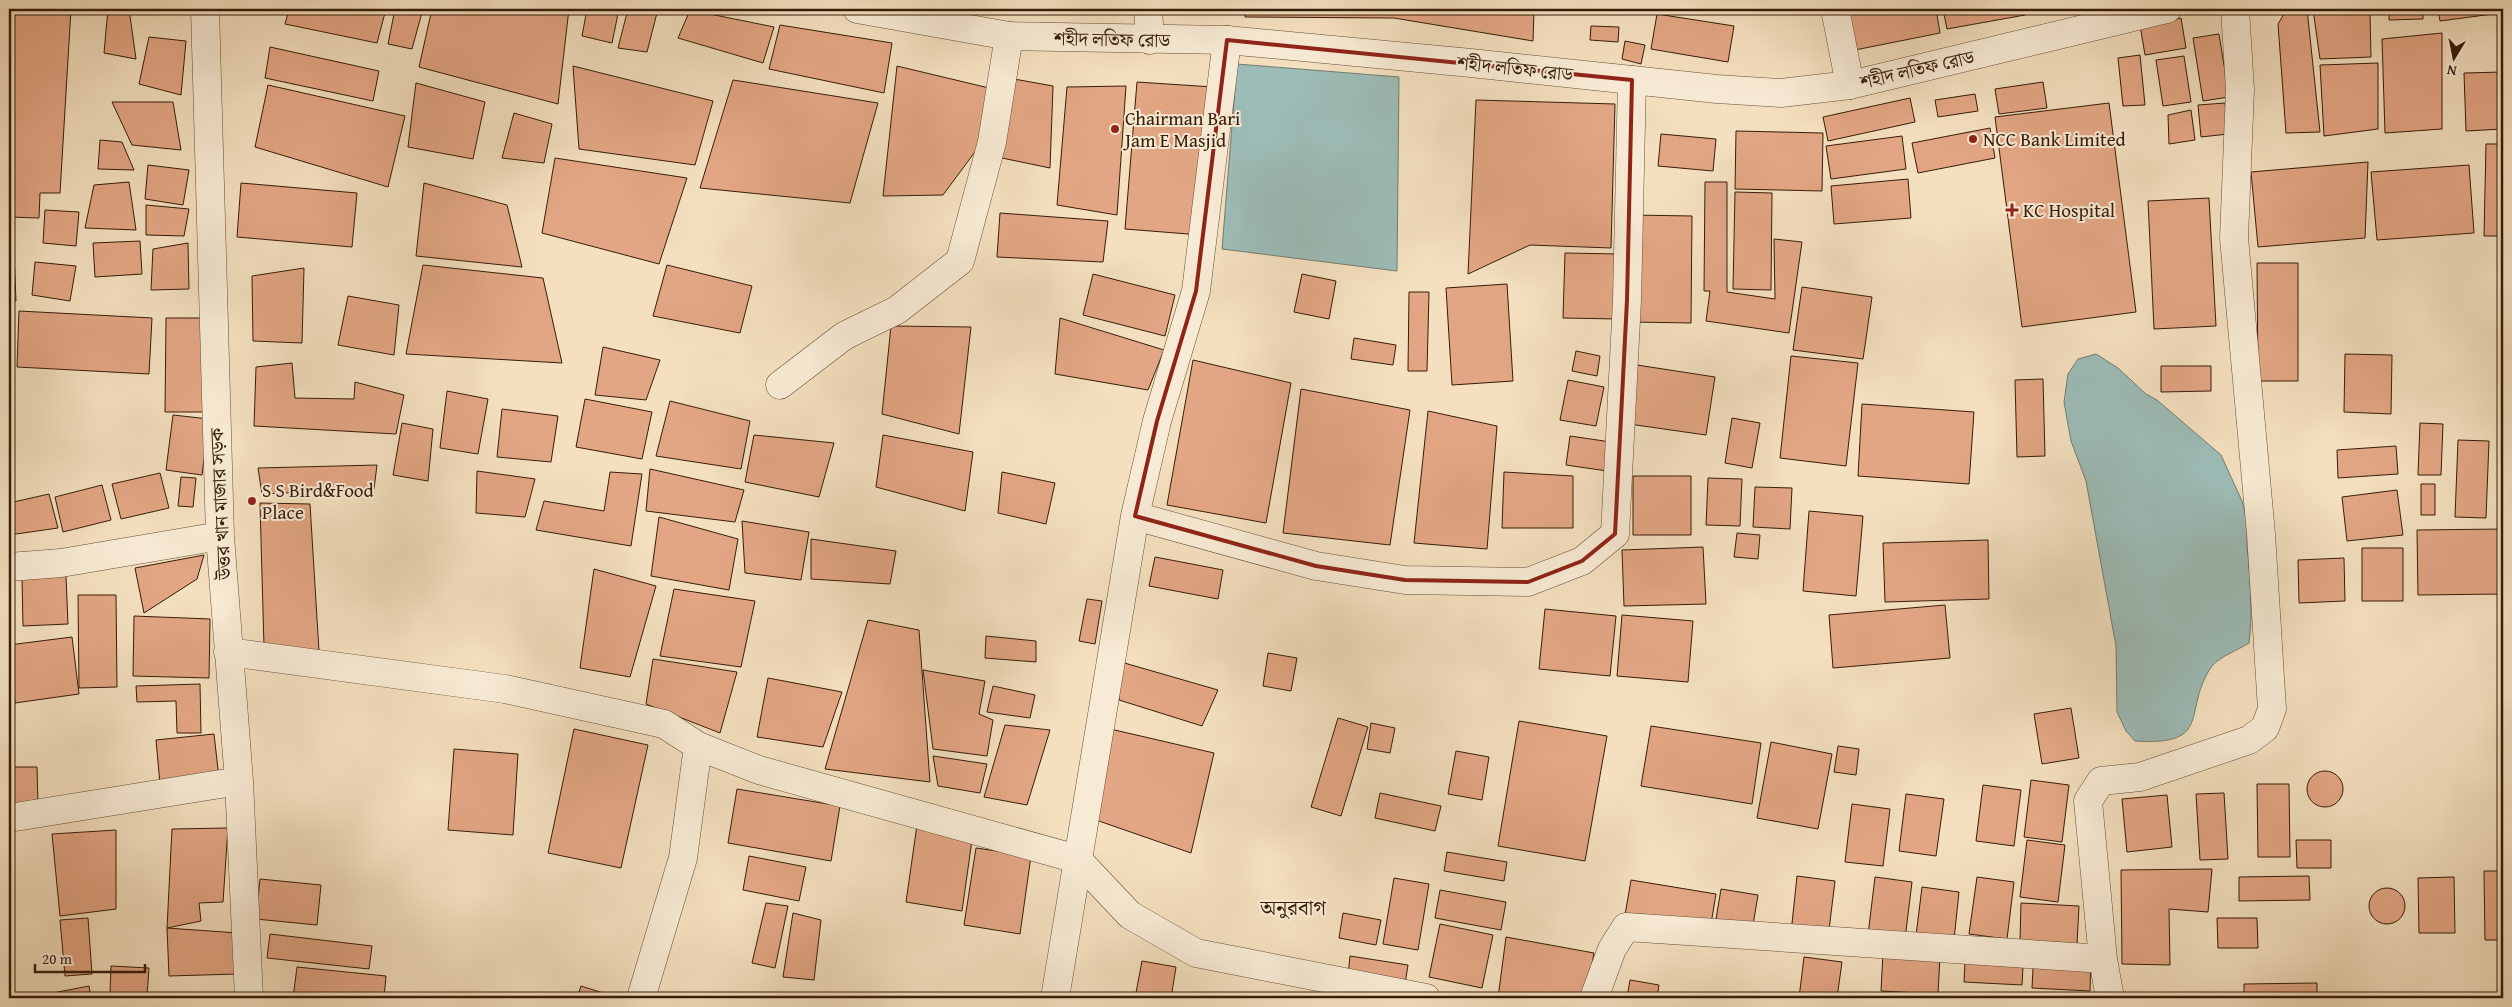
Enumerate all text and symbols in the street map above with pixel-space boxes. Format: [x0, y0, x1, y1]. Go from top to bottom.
street label: শহীদ লতিফ রোড [1053, 24, 1172, 54]
north arrow [2430, 32, 2480, 82]
street label: শহীদ লতিফ রোড [1856, 42, 1978, 96]
street label: শহীদ লতিফ রোড [1455, 48, 1576, 88]
text: N [2445, 60, 2458, 81]
place label: Chairman Bari Jam E Masjid [1123, 104, 1240, 154]
marker: Chairman Bari Jam E Masjid [1109, 123, 1121, 135]
place label: NCC Bank Limited [1983, 125, 2127, 153]
marker: NCC Bank Limited [1967, 133, 1979, 145]
place label: KC Hospital [2023, 196, 2115, 224]
marker: KC Hospital [2005, 203, 2019, 217]
street label: উত্তর খান মাজার সড়ক [202, 427, 238, 582]
place label: S S Bird&Food Place [262, 476, 375, 526]
marker: S S Bird&Food Place [246, 495, 258, 507]
district label: অনুরবাগ [1259, 892, 1327, 923]
scale bar [35, 942, 145, 974]
text: 20 m [42, 948, 73, 969]

